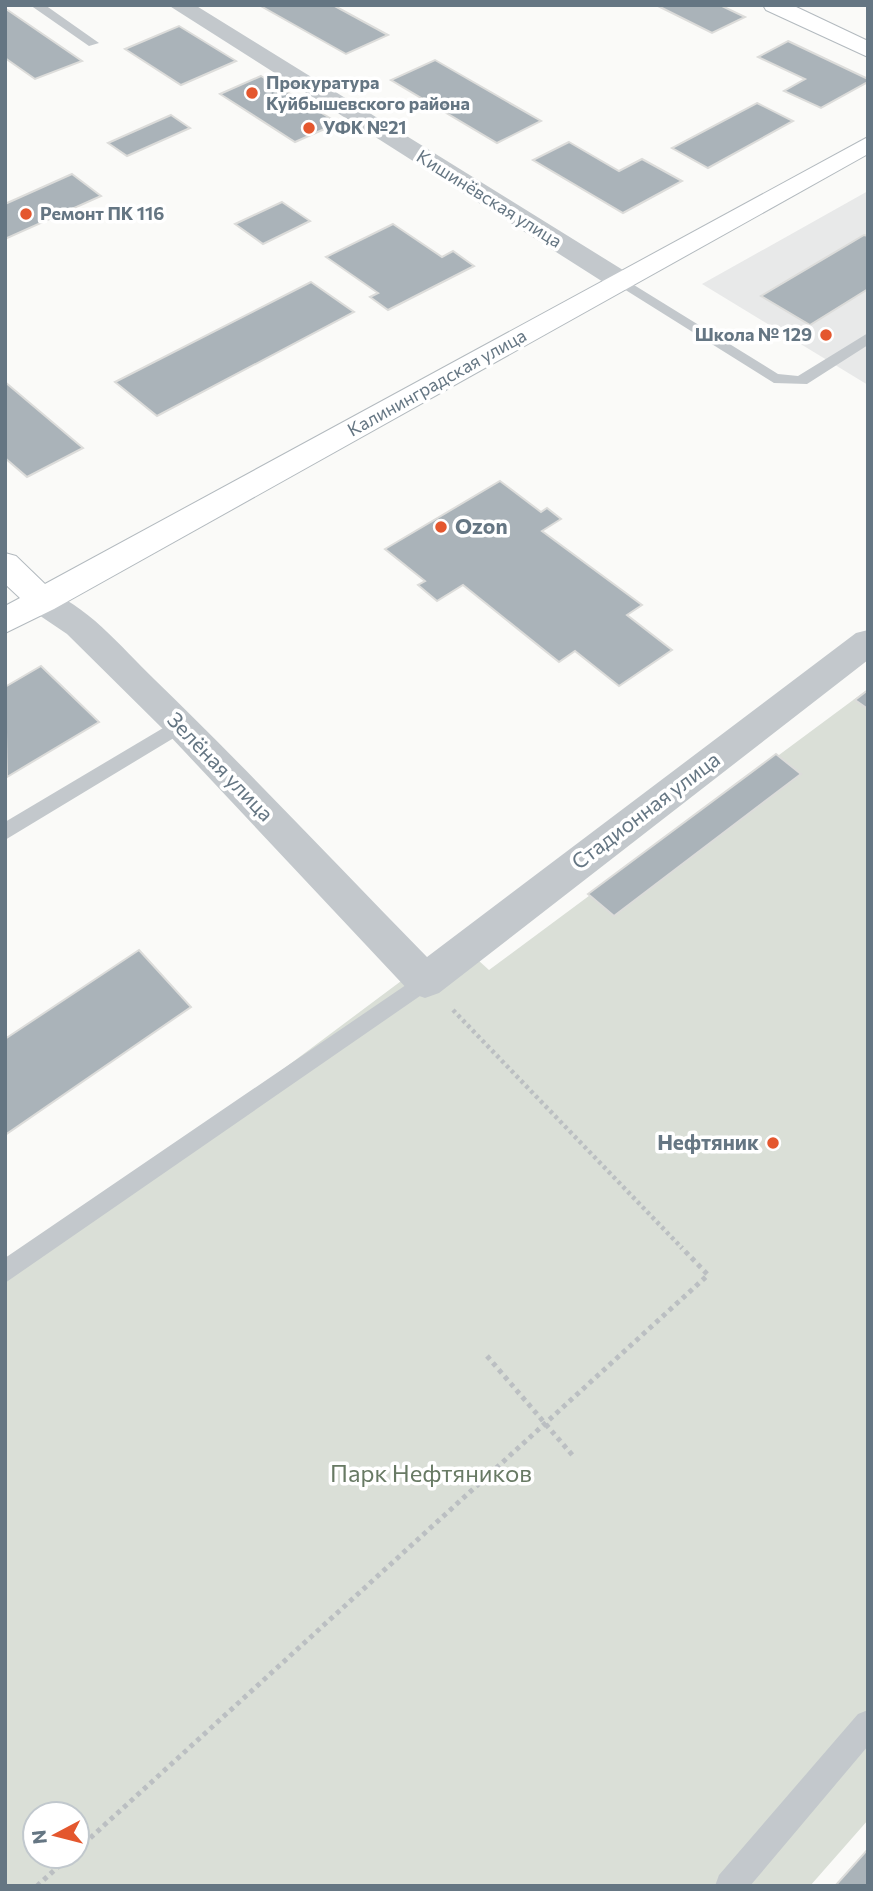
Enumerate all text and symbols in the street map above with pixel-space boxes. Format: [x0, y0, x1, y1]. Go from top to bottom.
place label: Прокуратура Куйбышевского района [266, 71, 470, 114]
marker: Прокуратура Куйбышевского района [244, 85, 260, 101]
place label: УФК №21 [323, 116, 407, 138]
marker: УФК №21 [301, 120, 317, 136]
street label: Кишинёвская улица [413, 145, 566, 252]
place label: Ремонт ПК 116 [40, 202, 164, 224]
marker: Ремонт ПК 116 [18, 206, 34, 222]
place label: Школа № 129 [695, 323, 812, 345]
street label: Калининградская улица [343, 324, 530, 441]
marker: Школа № 129 [818, 327, 834, 343]
place label: Ozon [455, 513, 508, 538]
marker: Ozon [433, 519, 449, 535]
street label: Зелёная улица [163, 706, 279, 826]
street label: Стадионная улица [566, 746, 724, 874]
place label: Нефтяник [657, 1129, 759, 1154]
marker: Нефтяник [765, 1135, 781, 1151]
park label: Парк Нефтяников [330, 1458, 532, 1487]
north arrow [21, 1800, 91, 1870]
text: N [26, 1829, 51, 1846]

